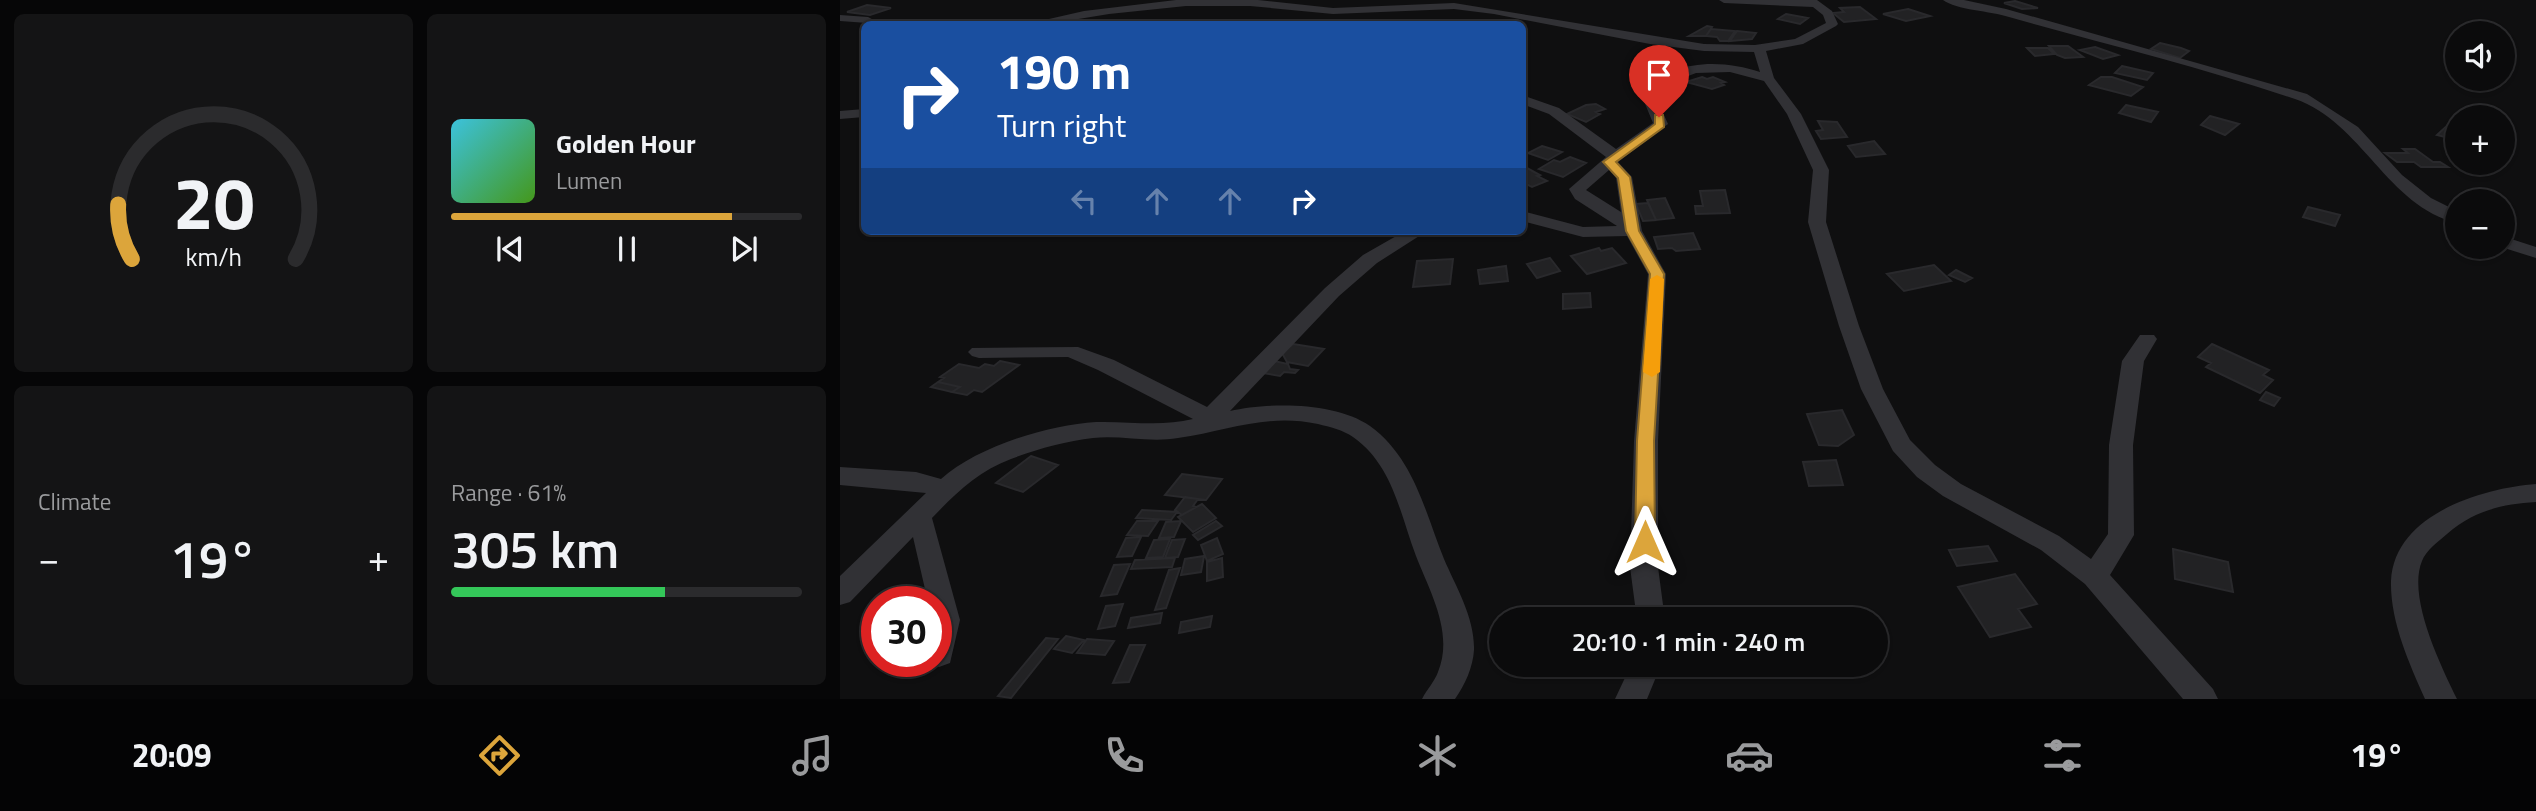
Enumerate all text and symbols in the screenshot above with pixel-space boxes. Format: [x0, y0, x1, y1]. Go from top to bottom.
map controls [2445, 21, 2515, 259]
button: sound [2445, 21, 2515, 91]
text: 190 m [997, 33, 1131, 108]
pin [1629, 45, 1689, 117]
icon: right [882, 49, 973, 140]
icon: arrive [1640, 56, 1678, 94]
text: Turn right [997, 101, 1126, 149]
button: + [2445, 105, 2515, 175]
text: Golden Hour [556, 124, 696, 163]
text: 20 [173, 148, 254, 258]
text: Lumen [556, 163, 622, 198]
icon: left [1065, 182, 1103, 220]
icon: ahead [1138, 182, 1176, 220]
icon: ahead [1211, 182, 1249, 220]
icon: right [1284, 182, 1322, 220]
button: − [2445, 189, 2515, 259]
icon: previous [491, 230, 529, 268]
icon: pause [608, 230, 646, 268]
icon: next [725, 230, 763, 268]
text: km/h [185, 238, 242, 276]
text: Range · 61% [451, 475, 566, 510]
text: Climate [38, 484, 111, 519]
position arrow [1608, 505, 1682, 579]
text: 305 km [451, 509, 619, 588]
text: 19° [170, 519, 257, 598]
text: − [38, 529, 59, 587]
text: + [368, 529, 389, 587]
speed limit sign: 30 [861, 586, 952, 677]
text: 20:10 · 1 min · 240 m [1572, 622, 1805, 661]
text: 20:09 [132, 731, 212, 779]
icon: directions [475, 731, 524, 780]
icon: music [788, 731, 837, 780]
icon: phone [1100, 731, 1149, 780]
icon: climate [1413, 731, 1462, 780]
icon: car [1725, 731, 1774, 780]
icon: filters [2038, 731, 2087, 780]
text: 19° [2350, 731, 2404, 779]

